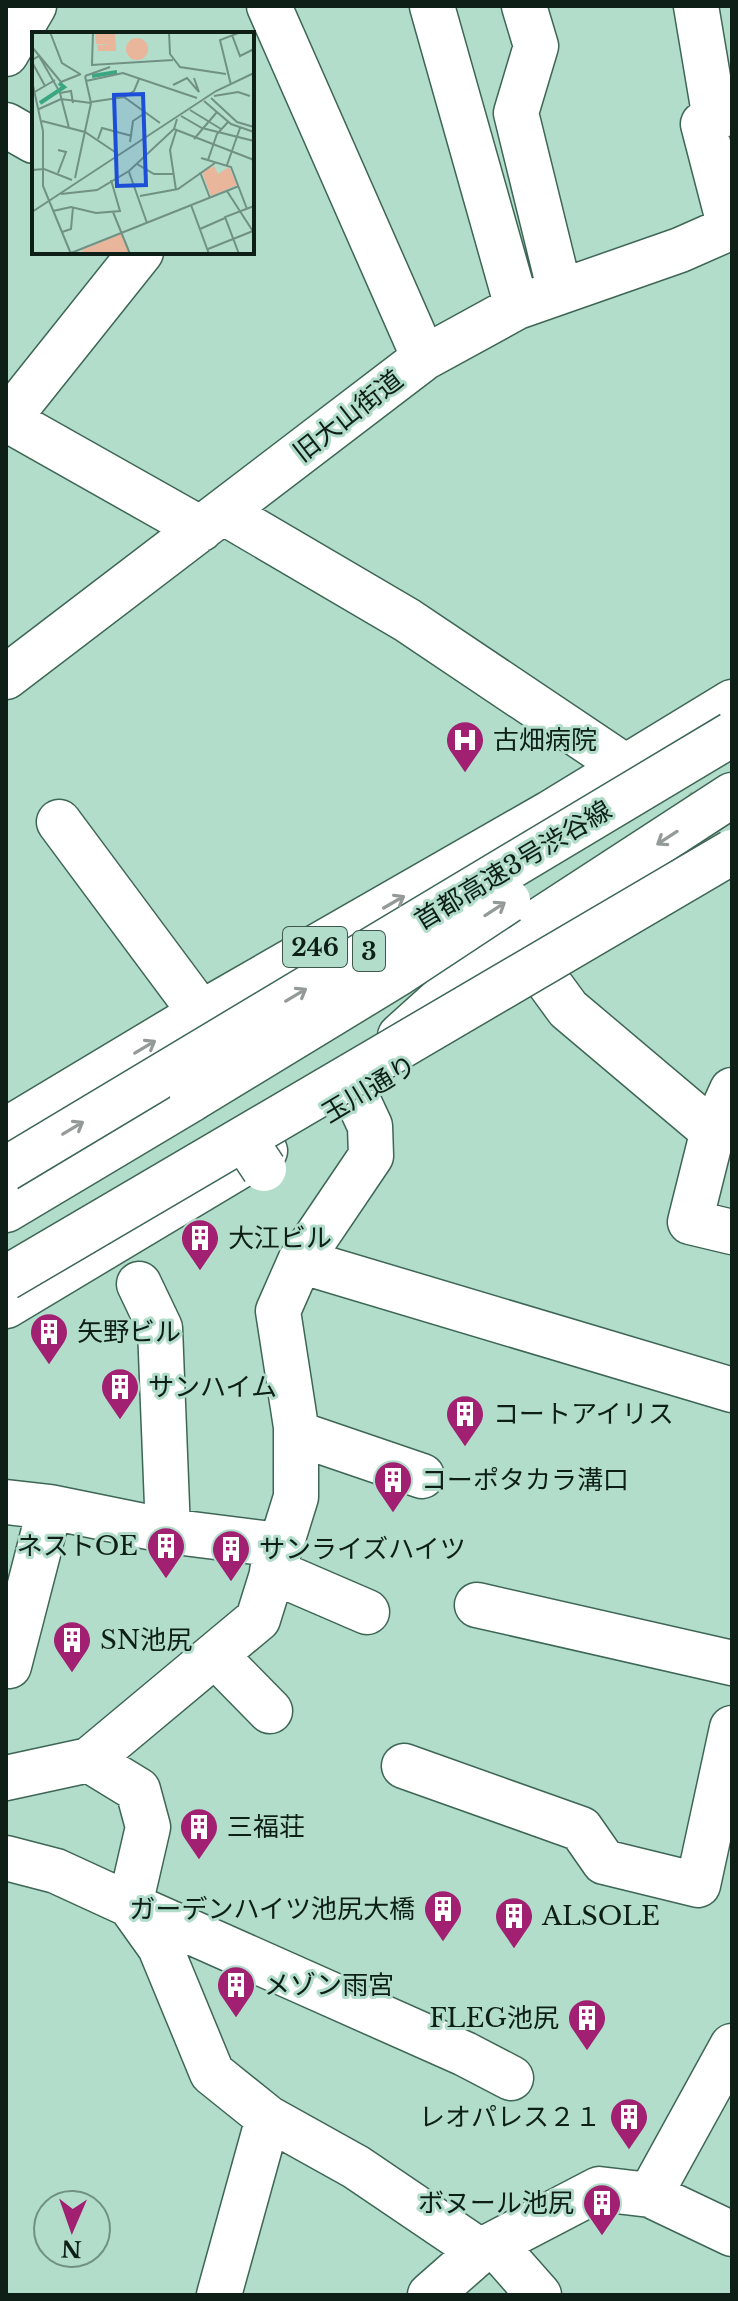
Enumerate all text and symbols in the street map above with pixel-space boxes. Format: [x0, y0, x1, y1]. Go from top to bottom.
inset map [32, 32, 254, 254]
street label: 旧大山街道 [287, 363, 409, 469]
hospital icon: 古畑病院 [444, 719, 486, 774]
place label: 古畑病院 [493, 724, 597, 756]
street label: 首都高速3号渋谷線 [409, 794, 617, 936]
one-way arrow [656, 829, 678, 846]
one-way arrow [382, 894, 405, 910]
one-way arrow [484, 901, 506, 918]
road number: 246 [283, 927, 347, 967]
road number: 3 [353, 931, 385, 971]
one-way arrow [284, 987, 307, 1003]
one-way arrow [133, 1039, 156, 1055]
street label: 玉川通り [316, 1048, 422, 1130]
one-way arrow [61, 1120, 84, 1136]
building icon: 大江ビル [179, 1217, 221, 1272]
place label: 大江ビル [228, 1222, 332, 1254]
building icon: 矢野ビル [28, 1311, 70, 1366]
place label: 矢野ビル [77, 1316, 181, 1348]
building icon: サンハイム [99, 1366, 141, 1421]
place label: サンハイム [148, 1371, 277, 1403]
building icon: コートアイリス [444, 1393, 486, 1448]
place label: コートアイリス [493, 1398, 674, 1430]
building icon: コーポタカラ溝口 [372, 1459, 414, 1514]
place label: コーポタカラ溝口 [421, 1464, 629, 1496]
building icon: ネストOE [145, 1525, 187, 1580]
building icon: サンライズハイツ [210, 1528, 252, 1583]
place label: ネストOE [17, 1530, 138, 1562]
place label: サンライズハイツ [259, 1533, 466, 1565]
building icon: SN池尻 [51, 1619, 93, 1674]
place label: SN池尻 [100, 1624, 192, 1656]
building icon: 三福荘 [178, 1806, 220, 1861]
place label: 三福荘 [227, 1811, 305, 1843]
building icon: ガーデンハイツ池尻大橋 [422, 1888, 464, 1943]
place label: ガーデンハイツ池尻大橋 [130, 1893, 415, 1925]
building icon: ALSOLE [493, 1895, 535, 1950]
place label: ALSOLE [541, 1900, 660, 1932]
building icon: メゾン雨宮 [215, 1964, 257, 2019]
place label: メゾン雨宮 [264, 1969, 394, 2001]
building icon: FLEG池尻 [566, 1997, 608, 2052]
place label: FLEG池尻 [429, 2002, 559, 2034]
building icon: レオパレス２１ [608, 2096, 650, 2151]
place label: レオパレス２１ [419, 2101, 601, 2133]
building icon: ボヌール池尻 [581, 2182, 623, 2237]
place label: ボヌール池尻 [418, 2187, 574, 2219]
north arrow [32, 2189, 112, 2269]
text: N [60, 2235, 82, 2262]

